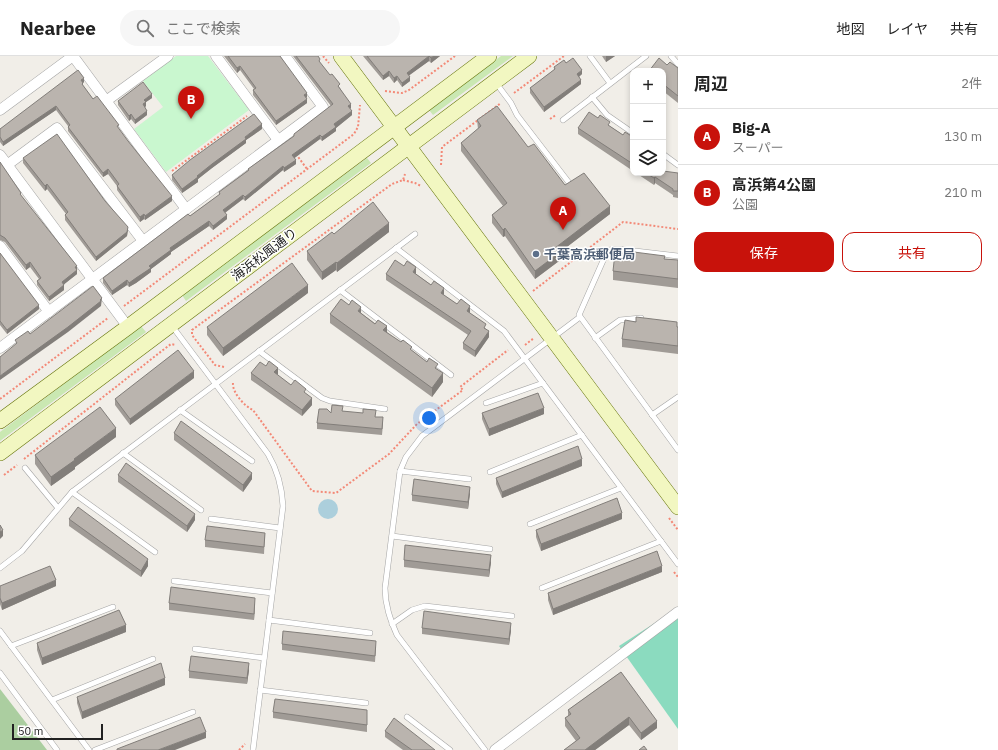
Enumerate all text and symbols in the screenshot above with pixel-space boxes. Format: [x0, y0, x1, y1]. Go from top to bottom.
search box [120, 10, 400, 46]
text: Nearbee [20, 16, 96, 40]
icon: search [134, 17, 156, 39]
text: ここで検索 [166, 19, 241, 38]
text: 地図 [836, 20, 864, 38]
text: レイヤ [886, 20, 928, 38]
text: 共有 [950, 20, 978, 38]
map controls [630, 68, 666, 176]
button: + [630, 68, 666, 104]
text: 周辺 [694, 73, 728, 95]
text: 2件 [961, 75, 982, 92]
pin: B [178, 86, 204, 119]
button: − [630, 104, 666, 140]
text: Big-A [732, 118, 771, 137]
text: A [703, 128, 711, 145]
text: 130 m [944, 128, 982, 145]
text: スーパー [732, 139, 784, 156]
button: layers [630, 140, 666, 176]
text: 高浜第4公園 [732, 175, 816, 194]
text: B [703, 184, 711, 201]
text: 210 m [944, 184, 982, 201]
text: 公園 [732, 196, 758, 213]
pin: A [550, 197, 576, 230]
street label: 海浜松風通り [228, 224, 301, 285]
button: 保存 [694, 232, 834, 272]
button: 共有 [842, 232, 982, 272]
place label: 千葉高浜郵便局 [544, 246, 635, 263]
marker: 千葉高浜郵便局 [531, 249, 541, 259]
your location [419, 408, 439, 428]
scale bar [12, 722, 103, 741]
text: 50 m [18, 724, 43, 738]

